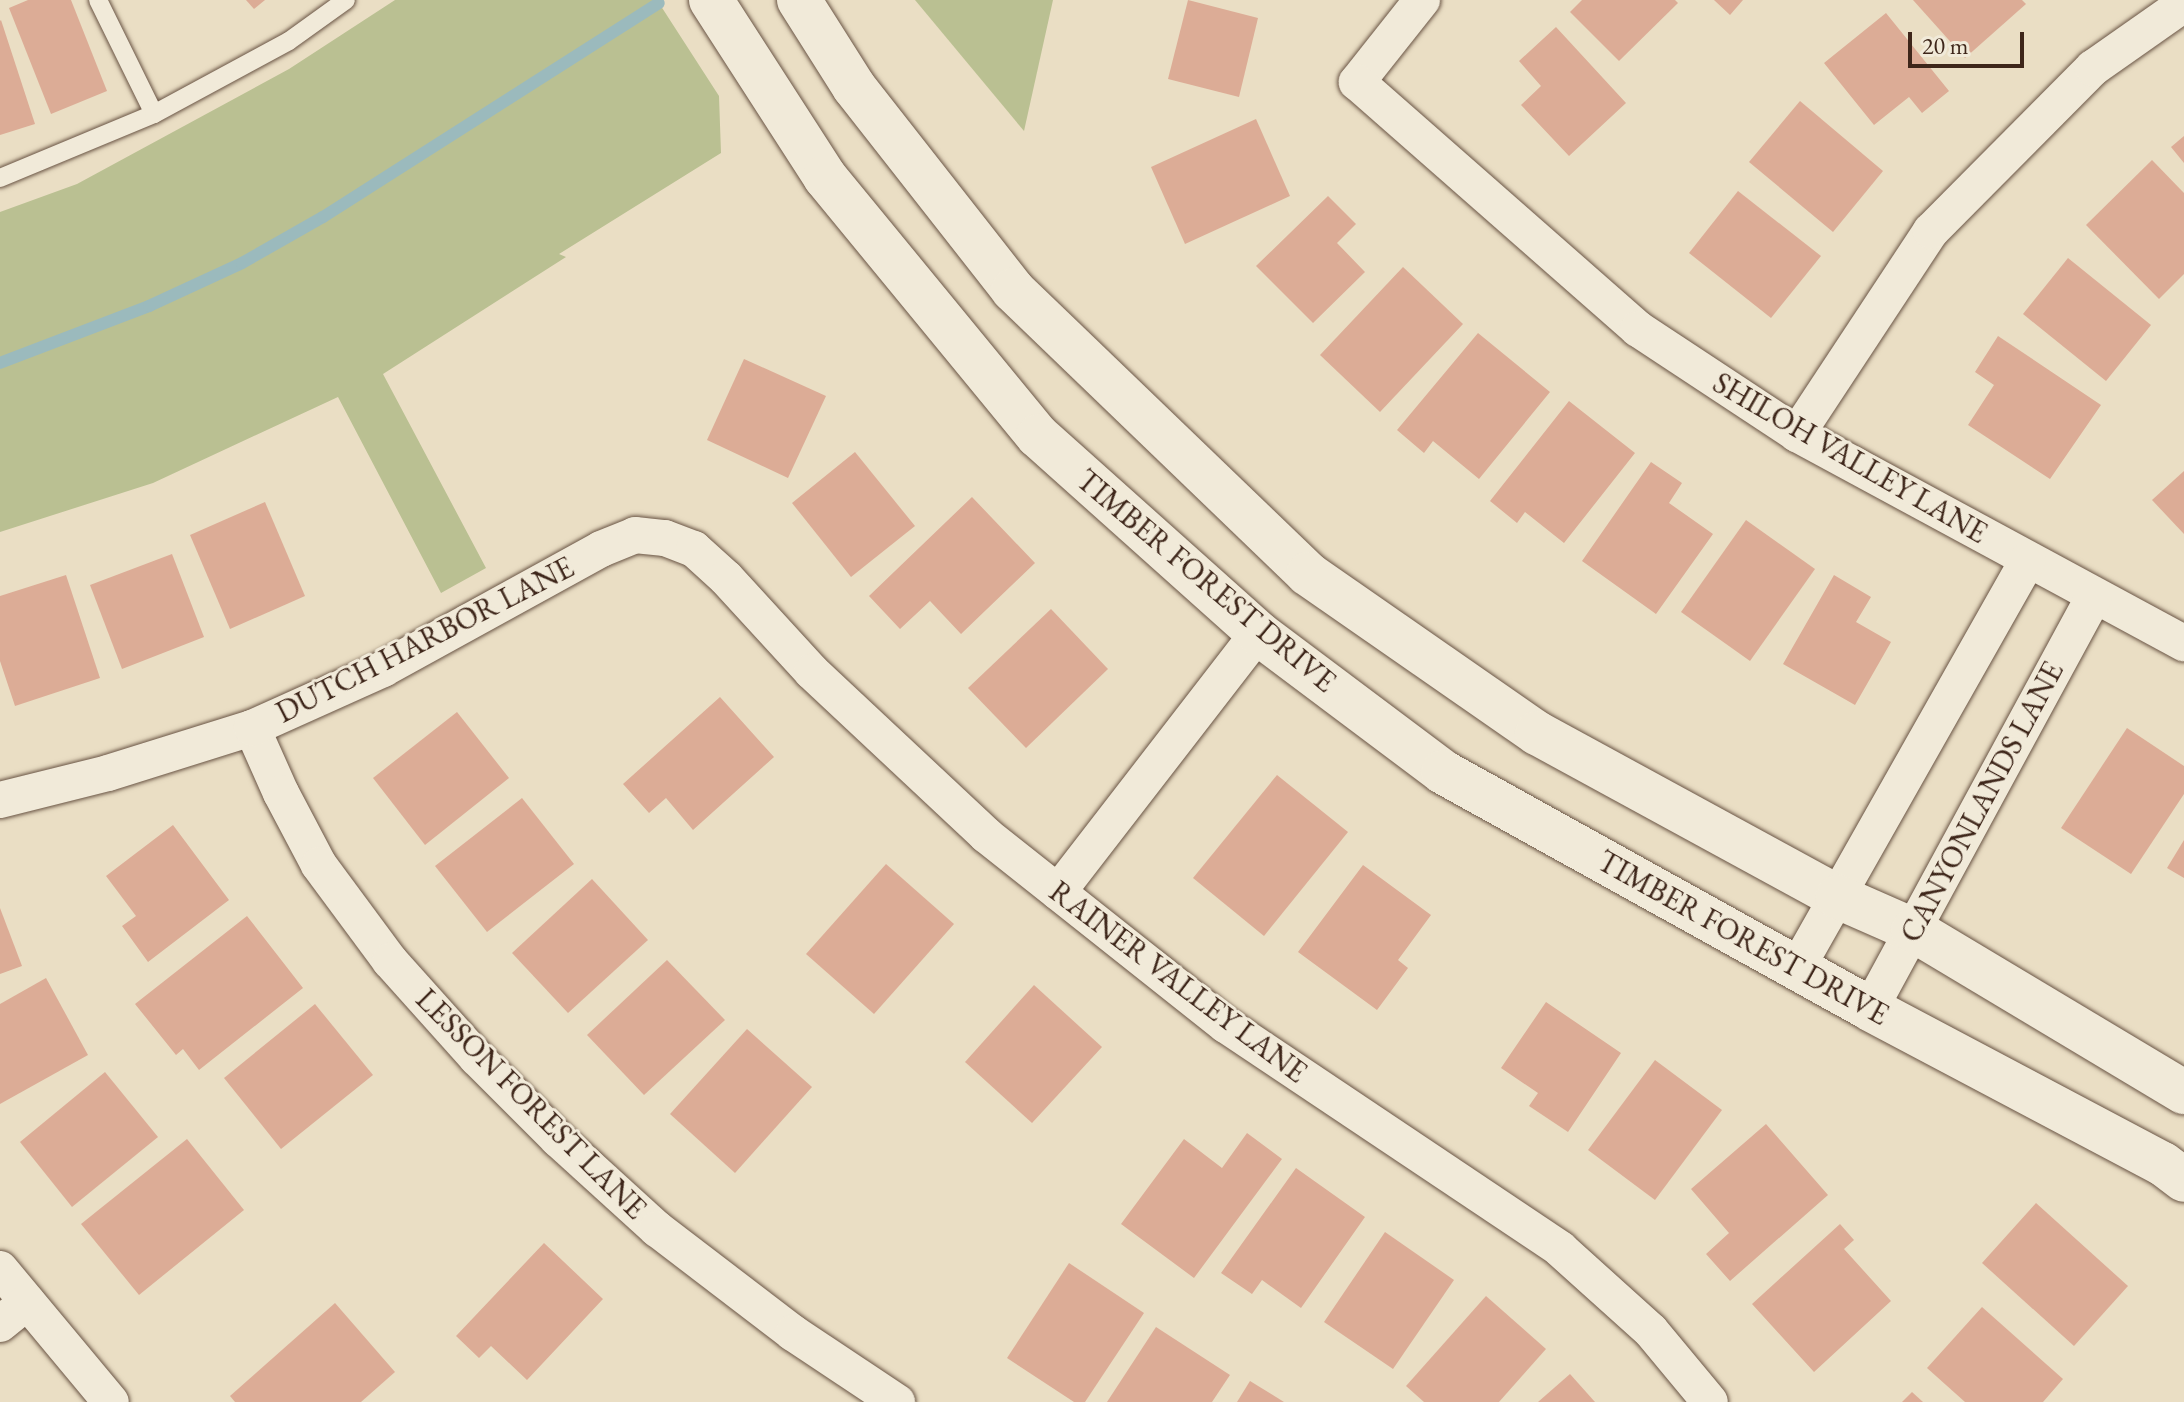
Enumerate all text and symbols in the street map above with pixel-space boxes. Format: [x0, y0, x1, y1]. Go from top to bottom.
scale bar [1912, 16, 2028, 66]
text: 20 m [1922, 30, 1969, 61]
street label: SHILOH VALLEY LANE [1707, 365, 1993, 551]
street label: TIMBER FOREST DRIVE [1069, 462, 1343, 700]
street label: DUTCH HARBOR LANE [270, 549, 580, 731]
street label: CANYONLANDS LANE [1893, 655, 2071, 949]
street label: TIMBER FOREST DRIVE [1591, 843, 1895, 1033]
street label: RAINER VALLEY LANE [1042, 873, 1314, 1091]
street label: LESSON FOREST LANE [408, 981, 654, 1227]

